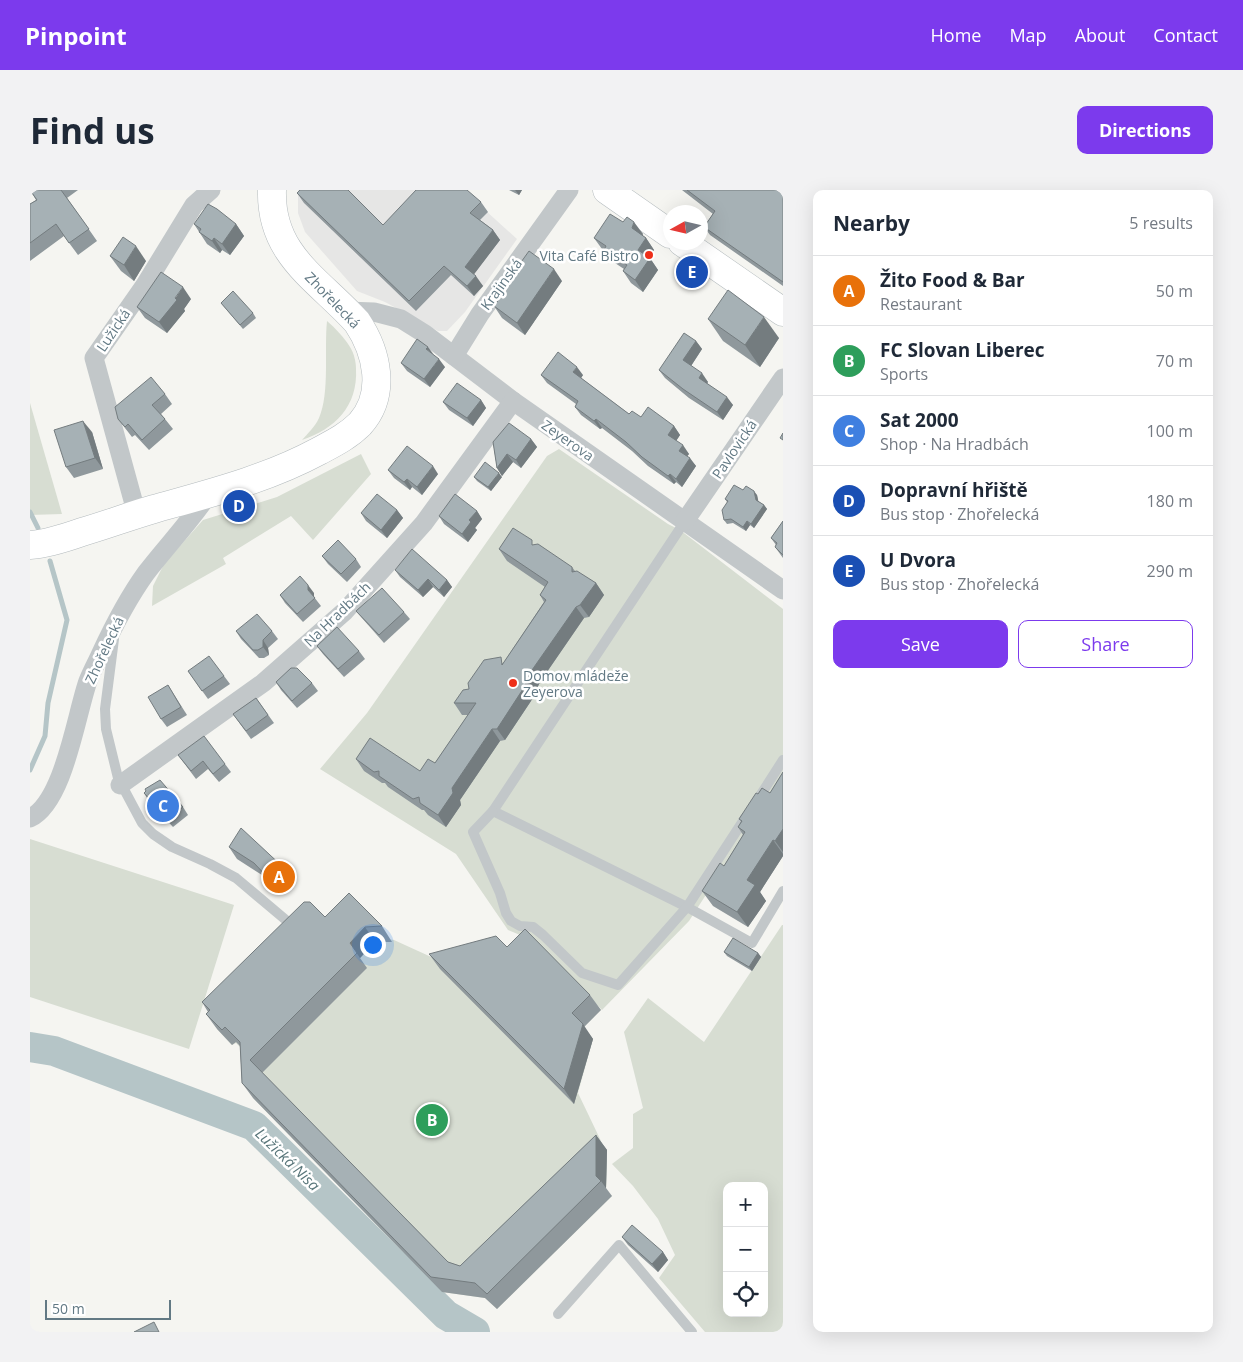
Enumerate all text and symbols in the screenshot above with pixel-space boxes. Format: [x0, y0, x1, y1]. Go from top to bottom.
text: Pinpoint [25, 19, 127, 52]
text: Home [931, 23, 981, 47]
text: Map [1009, 23, 1047, 47]
text: About [1075, 23, 1125, 47]
text: Contact [1153, 23, 1218, 47]
button: Directions [1077, 106, 1213, 154]
text: Find us [30, 107, 155, 154]
north arrow [663, 205, 708, 250]
text: Nearby [833, 209, 910, 237]
text: 5 results [1129, 212, 1193, 234]
place label: Vita Café Bistro [540, 246, 639, 265]
marker: Vita Café Bistro [643, 249, 655, 261]
pin: E [676, 253, 708, 291]
street label: Krajinská [476, 254, 526, 314]
text: Žito Food & Bar [880, 267, 1025, 293]
street label: Zhořelecká [301, 268, 365, 332]
text: A [843, 280, 855, 302]
text: 50 m [1156, 280, 1193, 302]
text: Restaurant [880, 293, 962, 315]
street label: Lužická [92, 305, 134, 355]
text: FC Slovan Liberec [880, 337, 1045, 363]
text: B [844, 350, 854, 372]
text: 70 m [1156, 350, 1193, 372]
text: Sports [880, 363, 928, 385]
text: Sat 2000 [880, 407, 959, 433]
street label: Zeyerova [538, 415, 598, 465]
street label: Pavlovická [707, 416, 761, 482]
text: C [844, 420, 854, 442]
text: 100 m [1147, 420, 1193, 442]
text: Shop · Na Hradbách [880, 433, 1029, 455]
text: Dopravní hřiště [880, 477, 1028, 503]
pin: D [223, 487, 255, 525]
text: D [843, 490, 855, 512]
text: 180 m [1147, 490, 1193, 512]
text: Bus stop · Zhořelecká [880, 503, 1039, 525]
text: U Dvora [880, 547, 956, 573]
text: E [845, 560, 853, 582]
text: 290 m [1147, 560, 1193, 582]
text: Bus stop · Zhořelecká [880, 573, 1039, 595]
street label: Na Hradbách [299, 577, 375, 651]
street label: Zhořelecká [80, 613, 128, 687]
button: Save [833, 620, 1008, 668]
button: Share [1018, 620, 1193, 668]
place label: Domov mládeže Zeyerova [523, 666, 629, 701]
marker: Domov mládeže Zeyerova [507, 677, 519, 689]
pin: C [147, 787, 179, 825]
pin: A [263, 858, 295, 896]
your location [360, 932, 386, 958]
pin: B [416, 1101, 448, 1139]
water label: Lužická Nisa [252, 1123, 325, 1195]
map controls [723, 1182, 768, 1317]
button: + [723, 1182, 768, 1227]
button: − [723, 1227, 768, 1272]
button: locate [723, 1272, 768, 1317]
scale bar [45, 1297, 171, 1320]
text: 50 m [52, 1299, 85, 1318]

